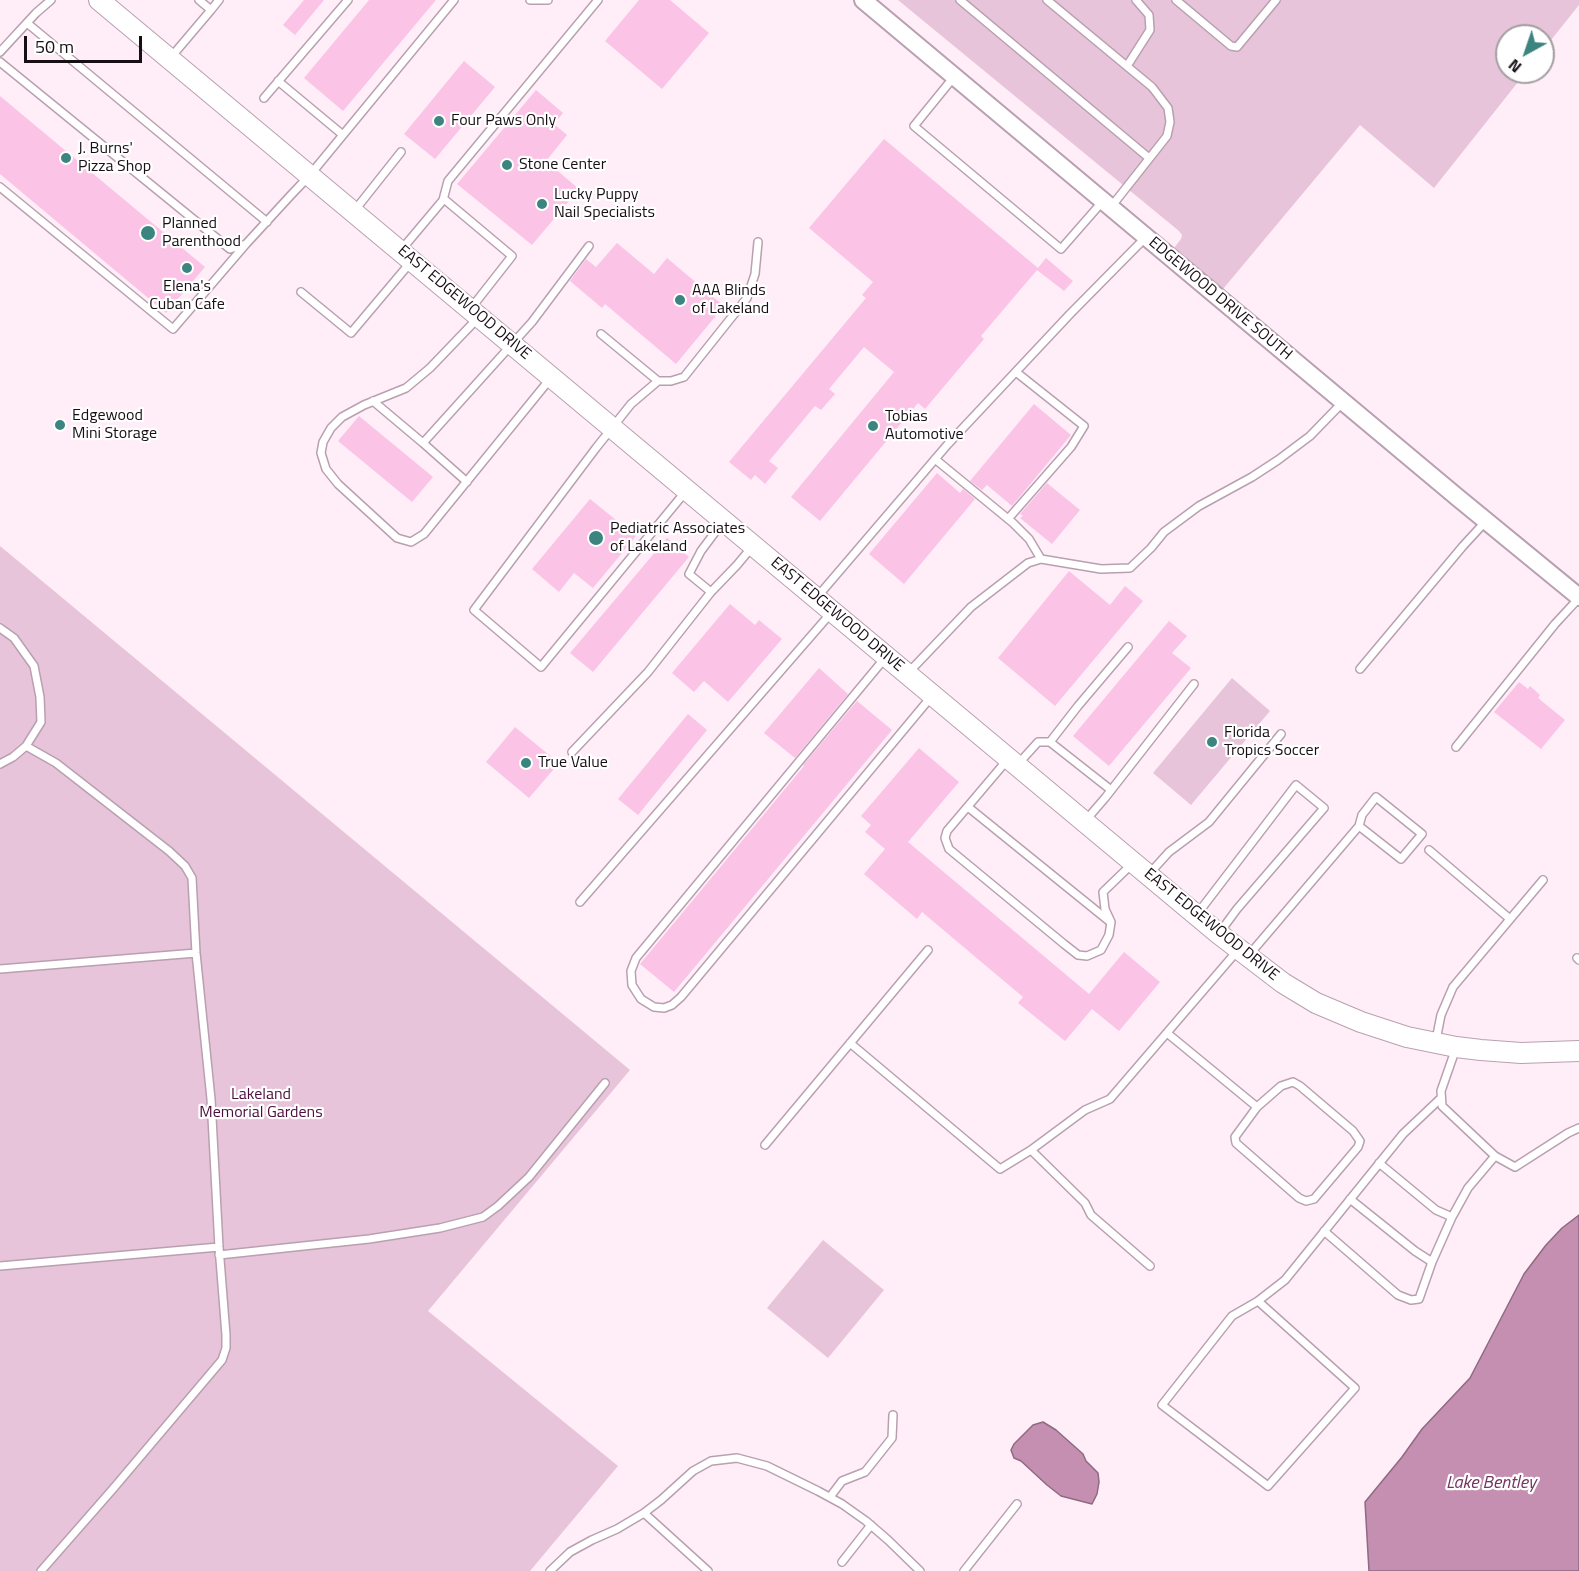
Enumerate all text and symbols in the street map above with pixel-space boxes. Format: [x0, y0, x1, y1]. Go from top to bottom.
scale bar [27, 24, 146, 62]
north arrow [1495, 24, 1555, 84]
text: 50 m [35, 33, 74, 60]
text: N [1503, 53, 1527, 79]
place label: Four Paws Only [451, 111, 556, 131]
marker: Four Paws Only [432, 114, 446, 128]
place label: J. Burns' Pizza Shop [78, 139, 151, 177]
marker: J. Burns' Pizza Shop [59, 151, 73, 165]
place label: Stone Center [519, 155, 606, 175]
marker: Stone Center [500, 158, 514, 172]
place label: Lucky Puppy Nail Specialists [554, 185, 655, 223]
marker: Lucky Puppy Nail Specialists [535, 197, 549, 211]
place label: Planned Parenthood [162, 214, 241, 252]
marker: Planned Parenthood [139, 224, 157, 242]
street label: EDGEWOOD DRIVE SOUTH [1144, 233, 1296, 365]
street label: EAST EDGEWOOD DRIVE [393, 242, 535, 364]
marker: Elena's Cuban Cafe [180, 261, 194, 275]
place label: Elena's Cuban Cafe [149, 277, 225, 315]
place label: AAA Blinds of Lakeland [692, 281, 769, 319]
marker: AAA Blinds of Lakeland [673, 293, 687, 307]
place label: Edgewood Mini Storage [72, 406, 157, 444]
place label: Tobias Automotive [885, 407, 964, 445]
marker: Edgewood Mini Storage [53, 418, 67, 432]
marker: Tobias Automotive [866, 419, 880, 433]
place label: Pediatric Associates of Lakeland [610, 519, 745, 557]
marker: Pediatric Associates of Lakeland [587, 529, 605, 547]
street label: EAST EDGEWOOD DRIVE [766, 554, 908, 676]
place label: Florida Tropics Soccer [1224, 723, 1319, 761]
marker: Florida Tropics Soccer [1205, 735, 1219, 749]
place label: True Value [538, 753, 608, 773]
marker: True Value [519, 756, 533, 770]
street label: EAST EDGEWOOD DRIVE [1140, 865, 1282, 985]
park label: Lakeland Memorial Gardens [199, 1085, 323, 1123]
water label: Lake Bentley [1446, 1473, 1536, 1495]

